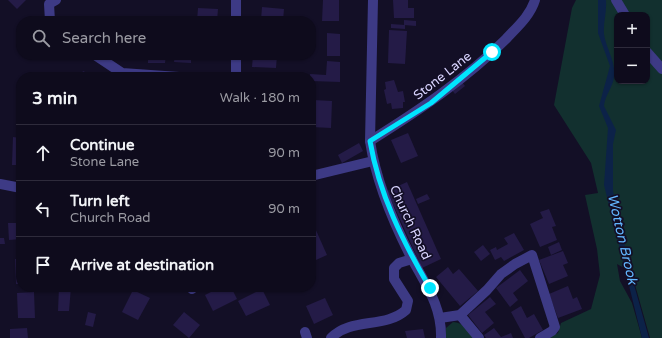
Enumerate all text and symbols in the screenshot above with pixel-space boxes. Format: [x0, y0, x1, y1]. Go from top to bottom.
map controls [614, 12, 650, 84]
button: + [614, 12, 650, 48]
search box [16, 16, 316, 60]
icon: search [30, 27, 52, 49]
text: Search here [62, 29, 146, 47]
route start [483, 43, 501, 61]
street label: Stone Lane [410, 48, 475, 103]
button: − [614, 48, 650, 84]
text: 3 min [32, 88, 77, 109]
text: Walk · 180 m [220, 90, 300, 106]
text: Continue [70, 136, 134, 154]
icon: ahead [32, 142, 54, 164]
text: 90 m [268, 145, 300, 161]
text: Stone Lane [70, 154, 139, 170]
street label: Church Road [386, 183, 434, 262]
text: Turn left [70, 192, 130, 210]
water label: Wotton Brook [604, 192, 642, 288]
icon: left [32, 198, 54, 220]
text: 90 m [268, 201, 300, 217]
text: Church Road [70, 210, 151, 226]
icon: arrive [32, 254, 54, 276]
text: Arrive at destination [70, 256, 214, 274]
route end [421, 279, 439, 297]

